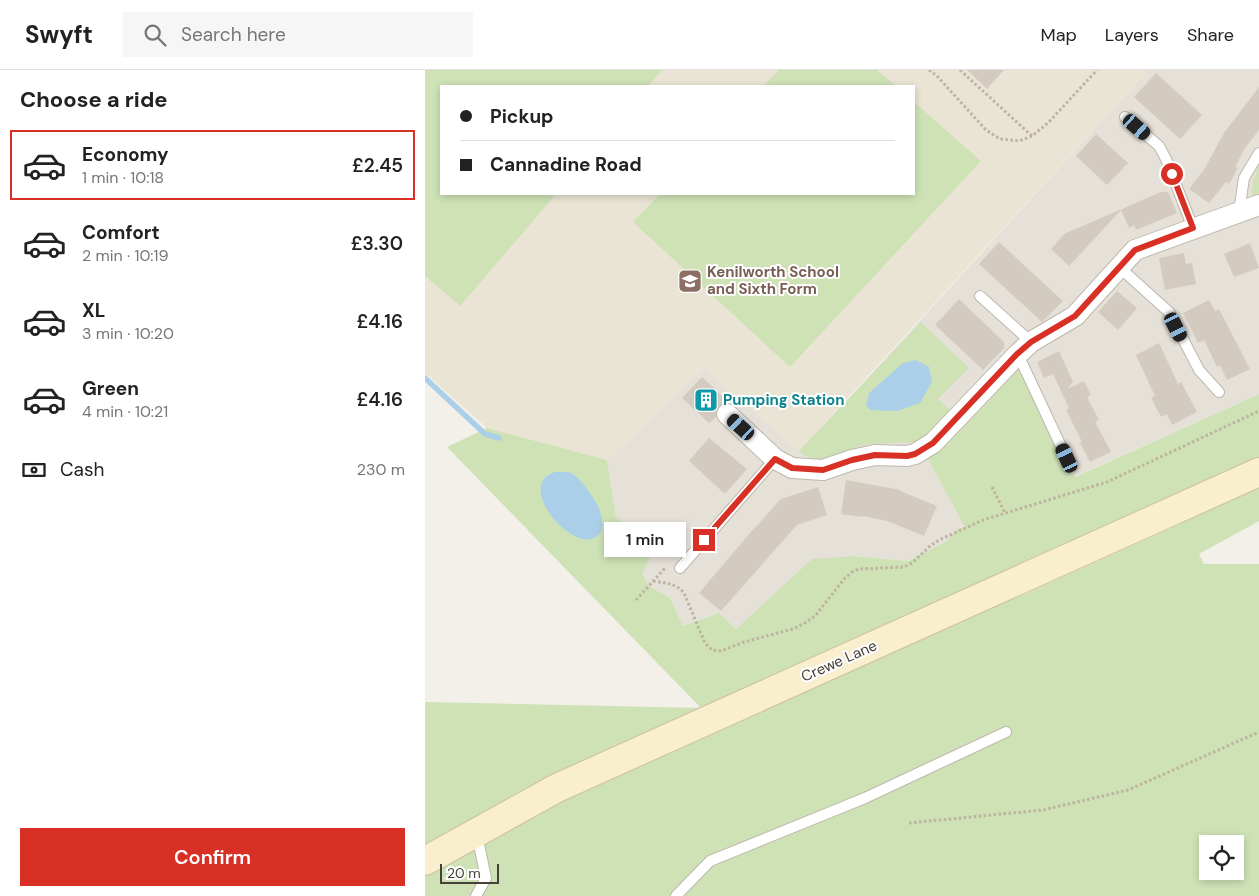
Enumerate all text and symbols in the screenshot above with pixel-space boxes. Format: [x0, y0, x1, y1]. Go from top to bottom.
search box [123, 12, 473, 57]
text: Swyft [25, 19, 93, 50]
icon: search [141, 21, 169, 49]
text: Search here [181, 22, 286, 47]
text: Map [1041, 23, 1077, 47]
text: Layers [1105, 23, 1159, 47]
text: Share [1187, 23, 1234, 47]
text: Choose a ride [20, 85, 168, 114]
text: Pickup [490, 104, 554, 129]
car [1120, 111, 1153, 143]
text: Economy [82, 142, 169, 167]
icon: car [22, 143, 67, 188]
text: Cannadine Road [490, 152, 642, 177]
text: £2.45 [352, 153, 403, 178]
route start [1161, 163, 1183, 185]
text: 1 min · 10:18 [82, 167, 164, 188]
text: Comfort [82, 220, 160, 245]
icon: car [22, 221, 67, 266]
text: £3.30 [351, 231, 403, 256]
text: 2 min · 10:19 [82, 245, 169, 266]
place label: Kenilworth School and Sixth Form [707, 262, 839, 299]
school or university icon: Kenilworth School and Sixth Form [677, 268, 703, 294]
text: XL [82, 298, 105, 323]
icon: car [22, 299, 67, 344]
text: £4.16 [357, 309, 403, 334]
car [1162, 310, 1189, 344]
text: 3 min · 10:20 [82, 323, 174, 344]
text: Green [82, 376, 139, 401]
icon: car [22, 377, 67, 422]
text: £4.16 [357, 387, 403, 412]
building icon: Pumping Station [693, 387, 719, 413]
place label: Pumping Station [723, 390, 845, 410]
text: 4 min · 10:21 [82, 401, 168, 422]
car [724, 411, 757, 443]
car [1053, 441, 1080, 475]
icon: cash [20, 456, 48, 484]
text: Cash [60, 457, 104, 482]
text: 230 m [357, 459, 405, 480]
callout: 1 min [604, 522, 687, 558]
text: 1 min [626, 529, 664, 550]
route end [693, 529, 715, 551]
street label: Crewe Lane [798, 635, 880, 687]
button: Confirm [20, 828, 405, 886]
map controls [1199, 835, 1244, 880]
button: locate [1199, 835, 1244, 880]
scale bar [440, 861, 499, 884]
text: 20 m [447, 864, 481, 882]

